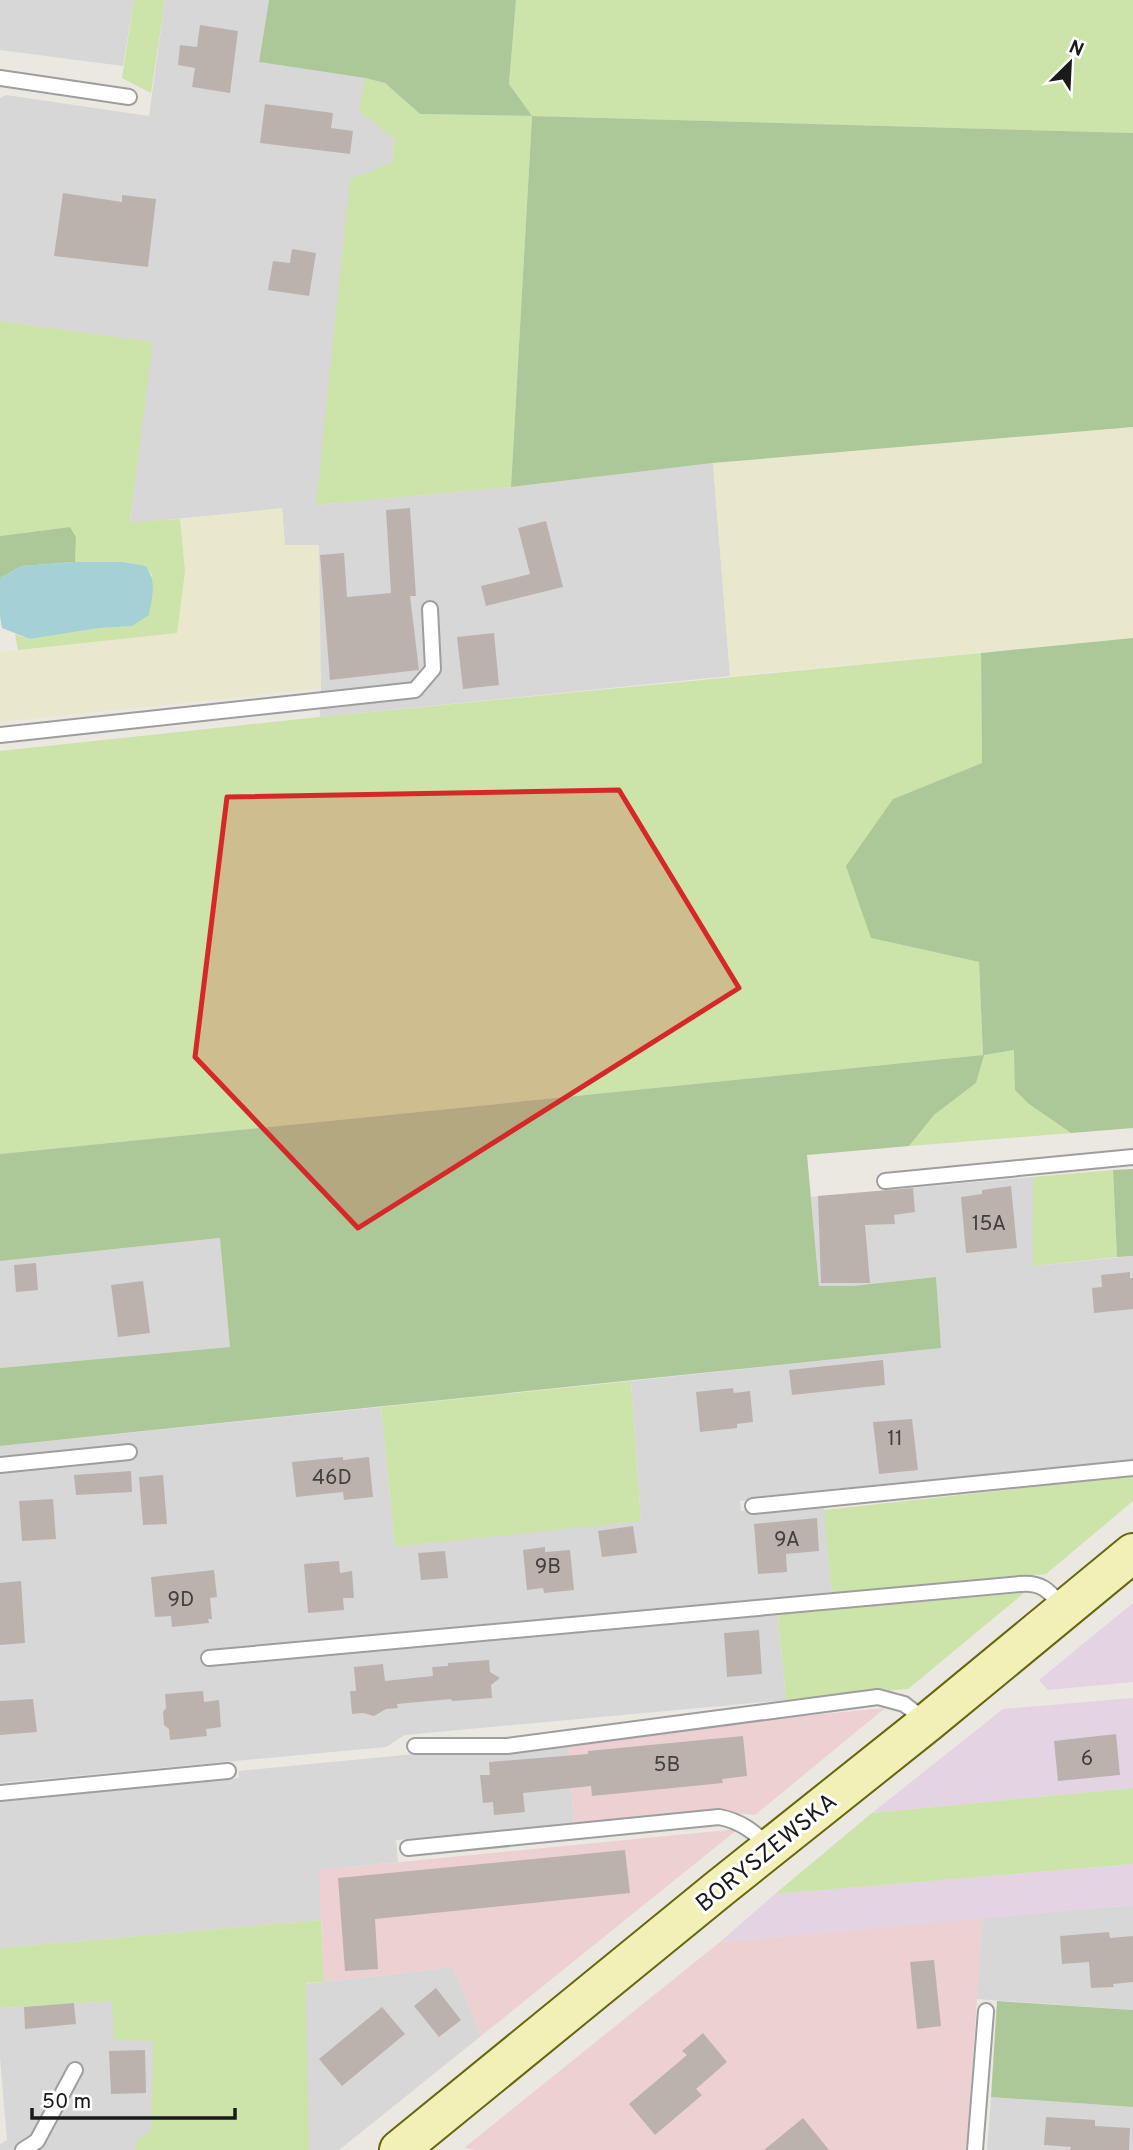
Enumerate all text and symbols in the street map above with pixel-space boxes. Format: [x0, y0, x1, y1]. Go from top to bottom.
north arrow [1035, 28, 1105, 98]
text: N [1065, 36, 1087, 63]
house number: 15A [972, 1211, 1006, 1238]
house number: 11 [887, 1426, 903, 1453]
house number: 46D [312, 1465, 352, 1492]
house number: 9A [774, 1527, 800, 1554]
house number: 9B [535, 1554, 561, 1581]
house number: 9D [168, 1587, 194, 1614]
house number: 6 [1081, 1746, 1093, 1773]
house number: 5B [654, 1752, 680, 1779]
street label: BORYSZEWSKA [690, 1787, 844, 1920]
scale bar [32, 2076, 234, 2120]
text: 50 m [42, 2089, 91, 2116]

